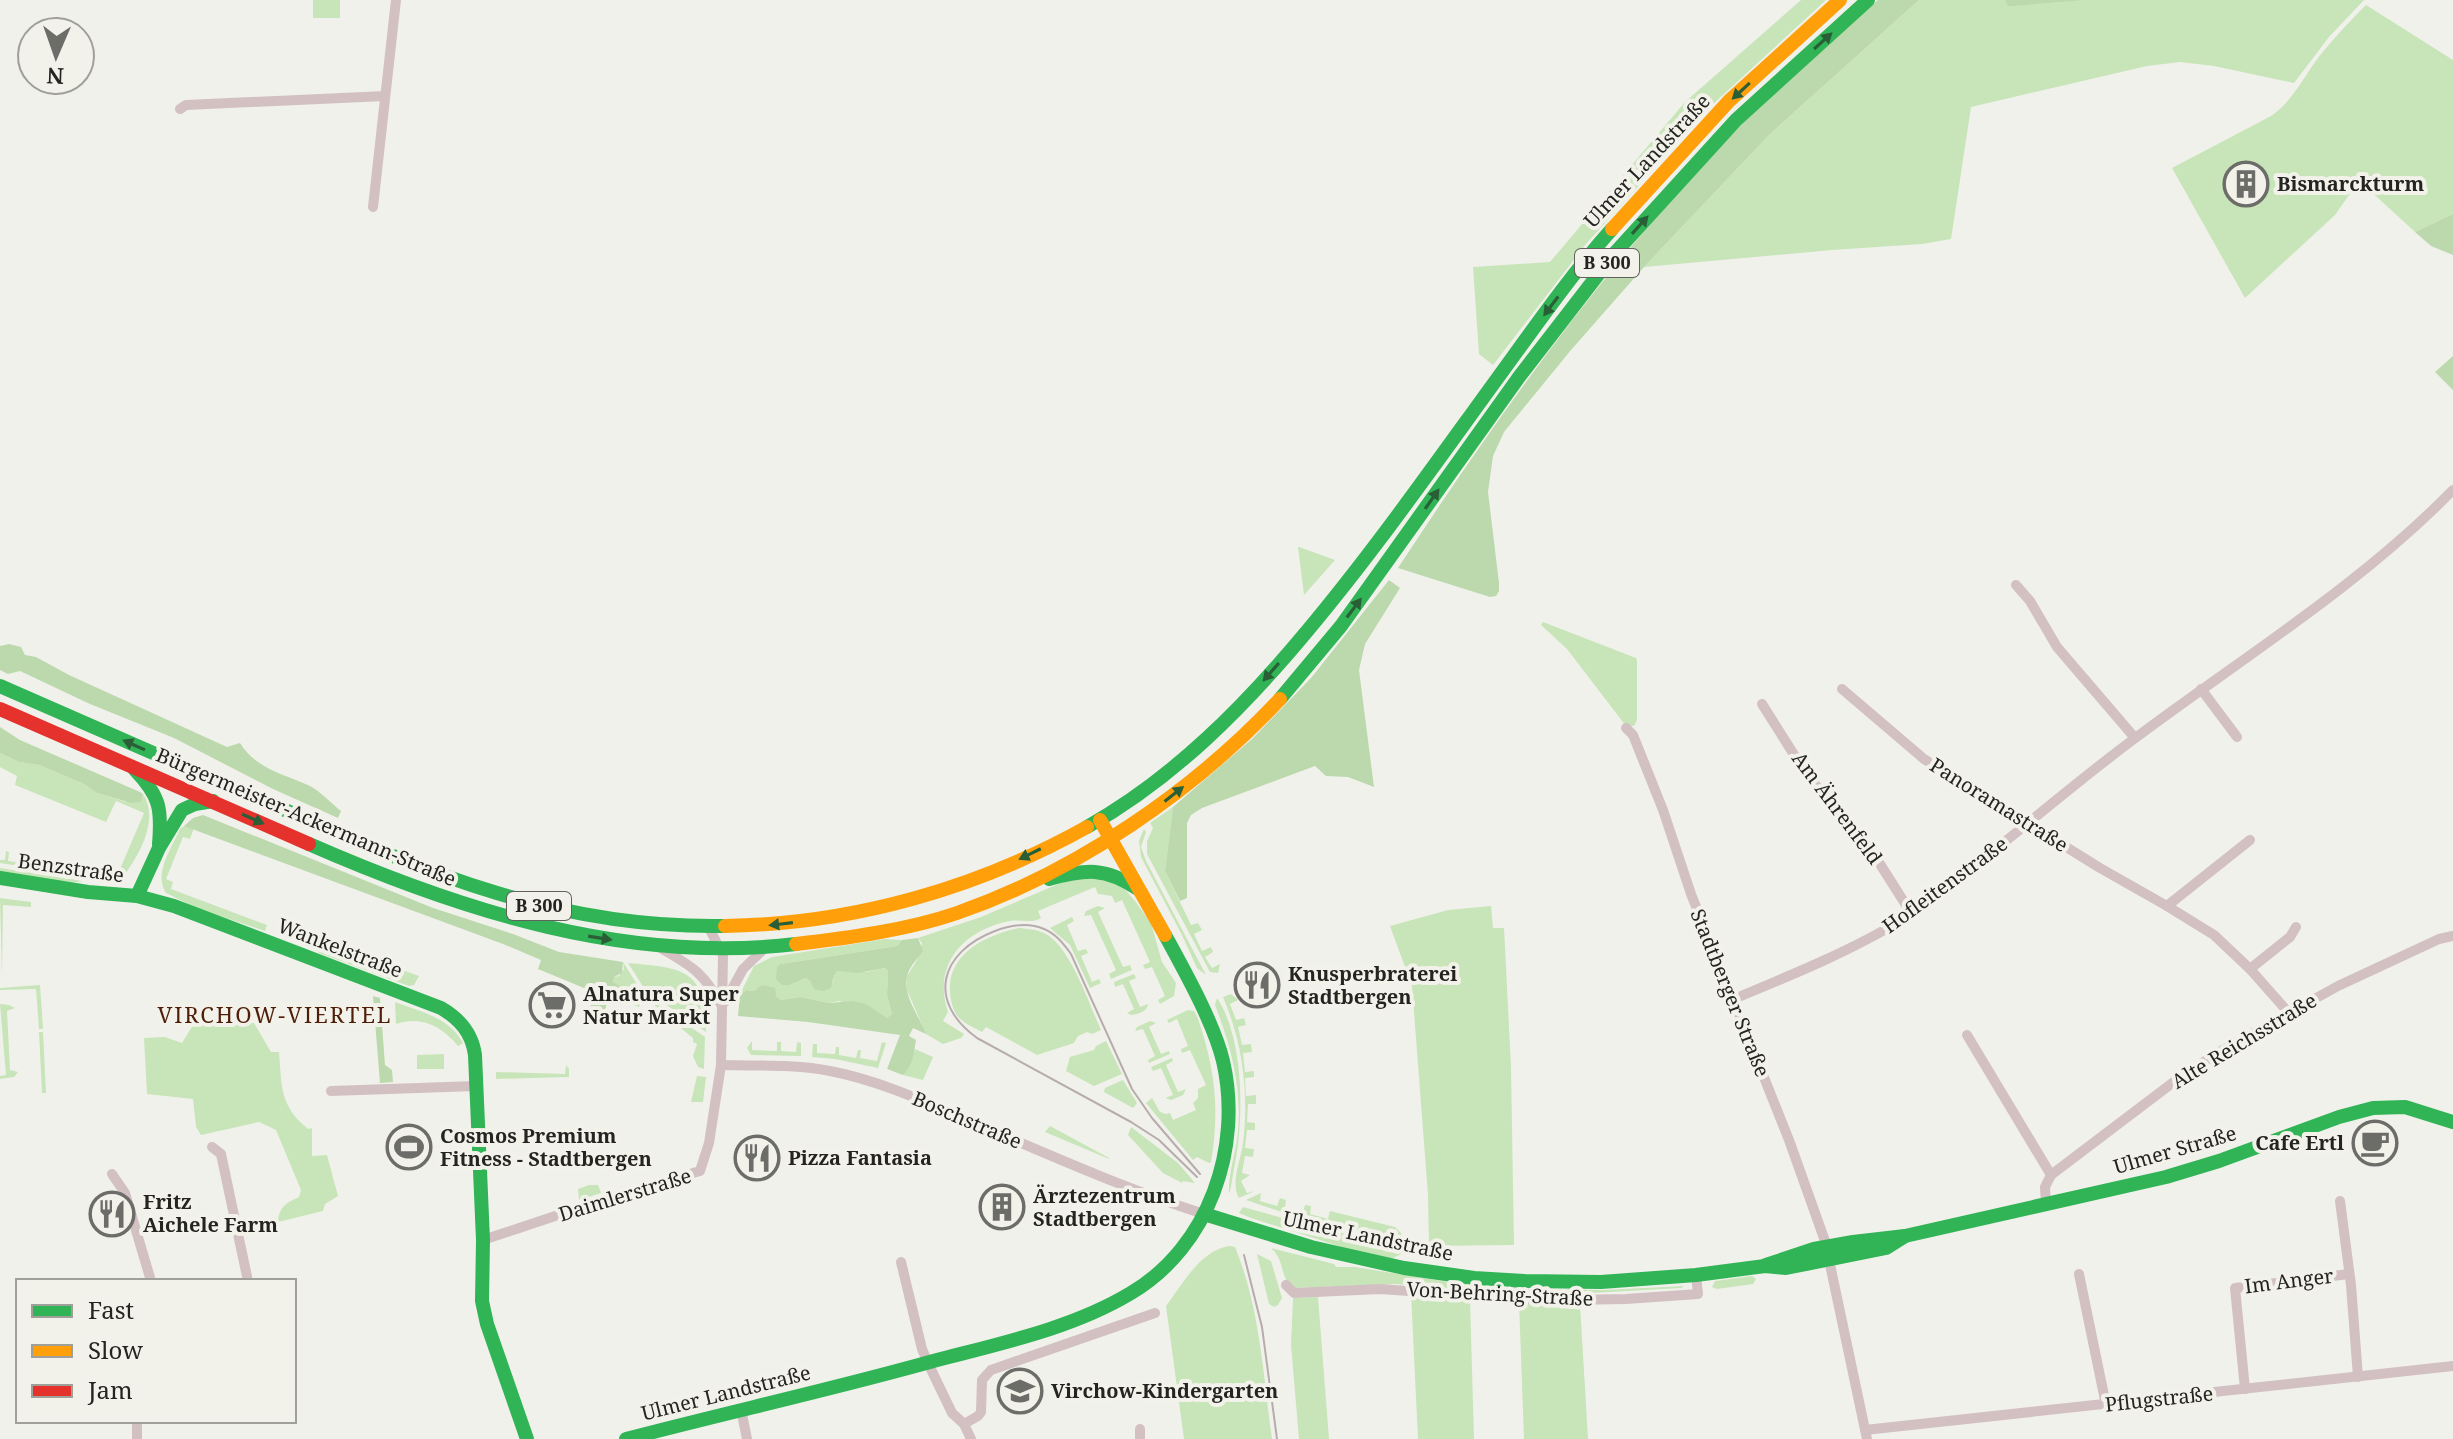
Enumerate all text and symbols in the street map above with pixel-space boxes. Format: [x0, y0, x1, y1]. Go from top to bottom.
north arrow [16, 16, 96, 96]
one-way arrow [1813, 32, 1832, 50]
text: N [46, 62, 64, 92]
one-way arrow [1732, 81, 1751, 99]
street label: Ulmer Landstraße [1578, 88, 1716, 233]
building icon: Bismarckturm [2222, 160, 2270, 208]
place label: Bismarckturm [2277, 170, 2424, 197]
one-way arrow [1631, 216, 1648, 236]
road number: B 300 [1575, 249, 1639, 277]
one-way arrow [1544, 296, 1560, 316]
one-way arrow [1424, 489, 1440, 510]
one-way arrow [1346, 598, 1362, 618]
one-way arrow [1263, 662, 1280, 682]
one-way arrow [123, 738, 146, 751]
street label: Bürgermeister-Ackermann-Straße [152, 741, 460, 892]
street label: Am Ährenfeld [1786, 746, 1889, 870]
street label: Panoramastraße [1925, 751, 2074, 858]
one-way arrow [1164, 786, 1184, 802]
one-way arrow [242, 812, 265, 826]
street label: Hofleitenstraße [1877, 830, 2013, 939]
street label: Benzstraße [16, 847, 126, 888]
one-way arrow [1019, 847, 1042, 861]
road number: B 300 [507, 892, 571, 920]
street label: Stadtberger Straße [1684, 905, 1776, 1081]
street label: Wankelstraße [274, 911, 407, 984]
one-way arrow [768, 918, 793, 931]
one-way arrow [588, 933, 613, 945]
place label: Knusperbraterei Stadtbergen [1288, 960, 1457, 1010]
restaurant icon: Knusperbraterei Stadtbergen [1233, 961, 1281, 1009]
place label: Alnatura Super Natur Markt [583, 980, 739, 1030]
supermarket icon: Alnatura Super Natur Markt [528, 981, 576, 1029]
street label: Alte Reichsstraße [2166, 987, 2321, 1095]
district label: VIRCHOW-VIERTEL [157, 999, 393, 1029]
street label: Boschstraße [908, 1084, 1026, 1155]
street label: Ulmer Straße [2110, 1119, 2239, 1180]
cafe icon: Cafe Ertl [2351, 1119, 2399, 1167]
place label: Cosmos Premium Fitness - Stadtbergen [440, 1122, 652, 1172]
sports icon: Cosmos Premium Fitness - Stadtbergen [385, 1123, 433, 1171]
place label: Cafe Ertl [2255, 1129, 2344, 1156]
restaurant icon: Pizza Fantasia [733, 1134, 781, 1182]
place label: Pizza Fantasia [788, 1144, 932, 1171]
street label: Daimlerstraße [555, 1162, 695, 1228]
place label: Ärztezentrum Stadtbergen [1033, 1182, 1176, 1232]
building icon: Ärztezentrum Stadtbergen [978, 1183, 1026, 1231]
place label: Fritz Aichele Farm [143, 1188, 278, 1238]
restaurant icon: Fritz Aichele Farm [88, 1190, 136, 1238]
street label: Ulmer Landstraße [1280, 1204, 1456, 1267]
street label: Im Anger [2243, 1262, 2335, 1299]
street label: Von-Behring-Straße [1406, 1275, 1594, 1312]
legend [16, 1279, 296, 1423]
text: Fast [88, 1293, 134, 1326]
text: Slow [88, 1333, 143, 1366]
street label: Ulmer Landstraße [638, 1358, 813, 1427]
school or university icon: Virchow-Kindergarten [996, 1367, 1044, 1415]
text: Jam [87, 1373, 133, 1406]
place label: Virchow-Kindergarten [1051, 1377, 1278, 1404]
street label: Pflugstraße [2103, 1379, 2214, 1418]

